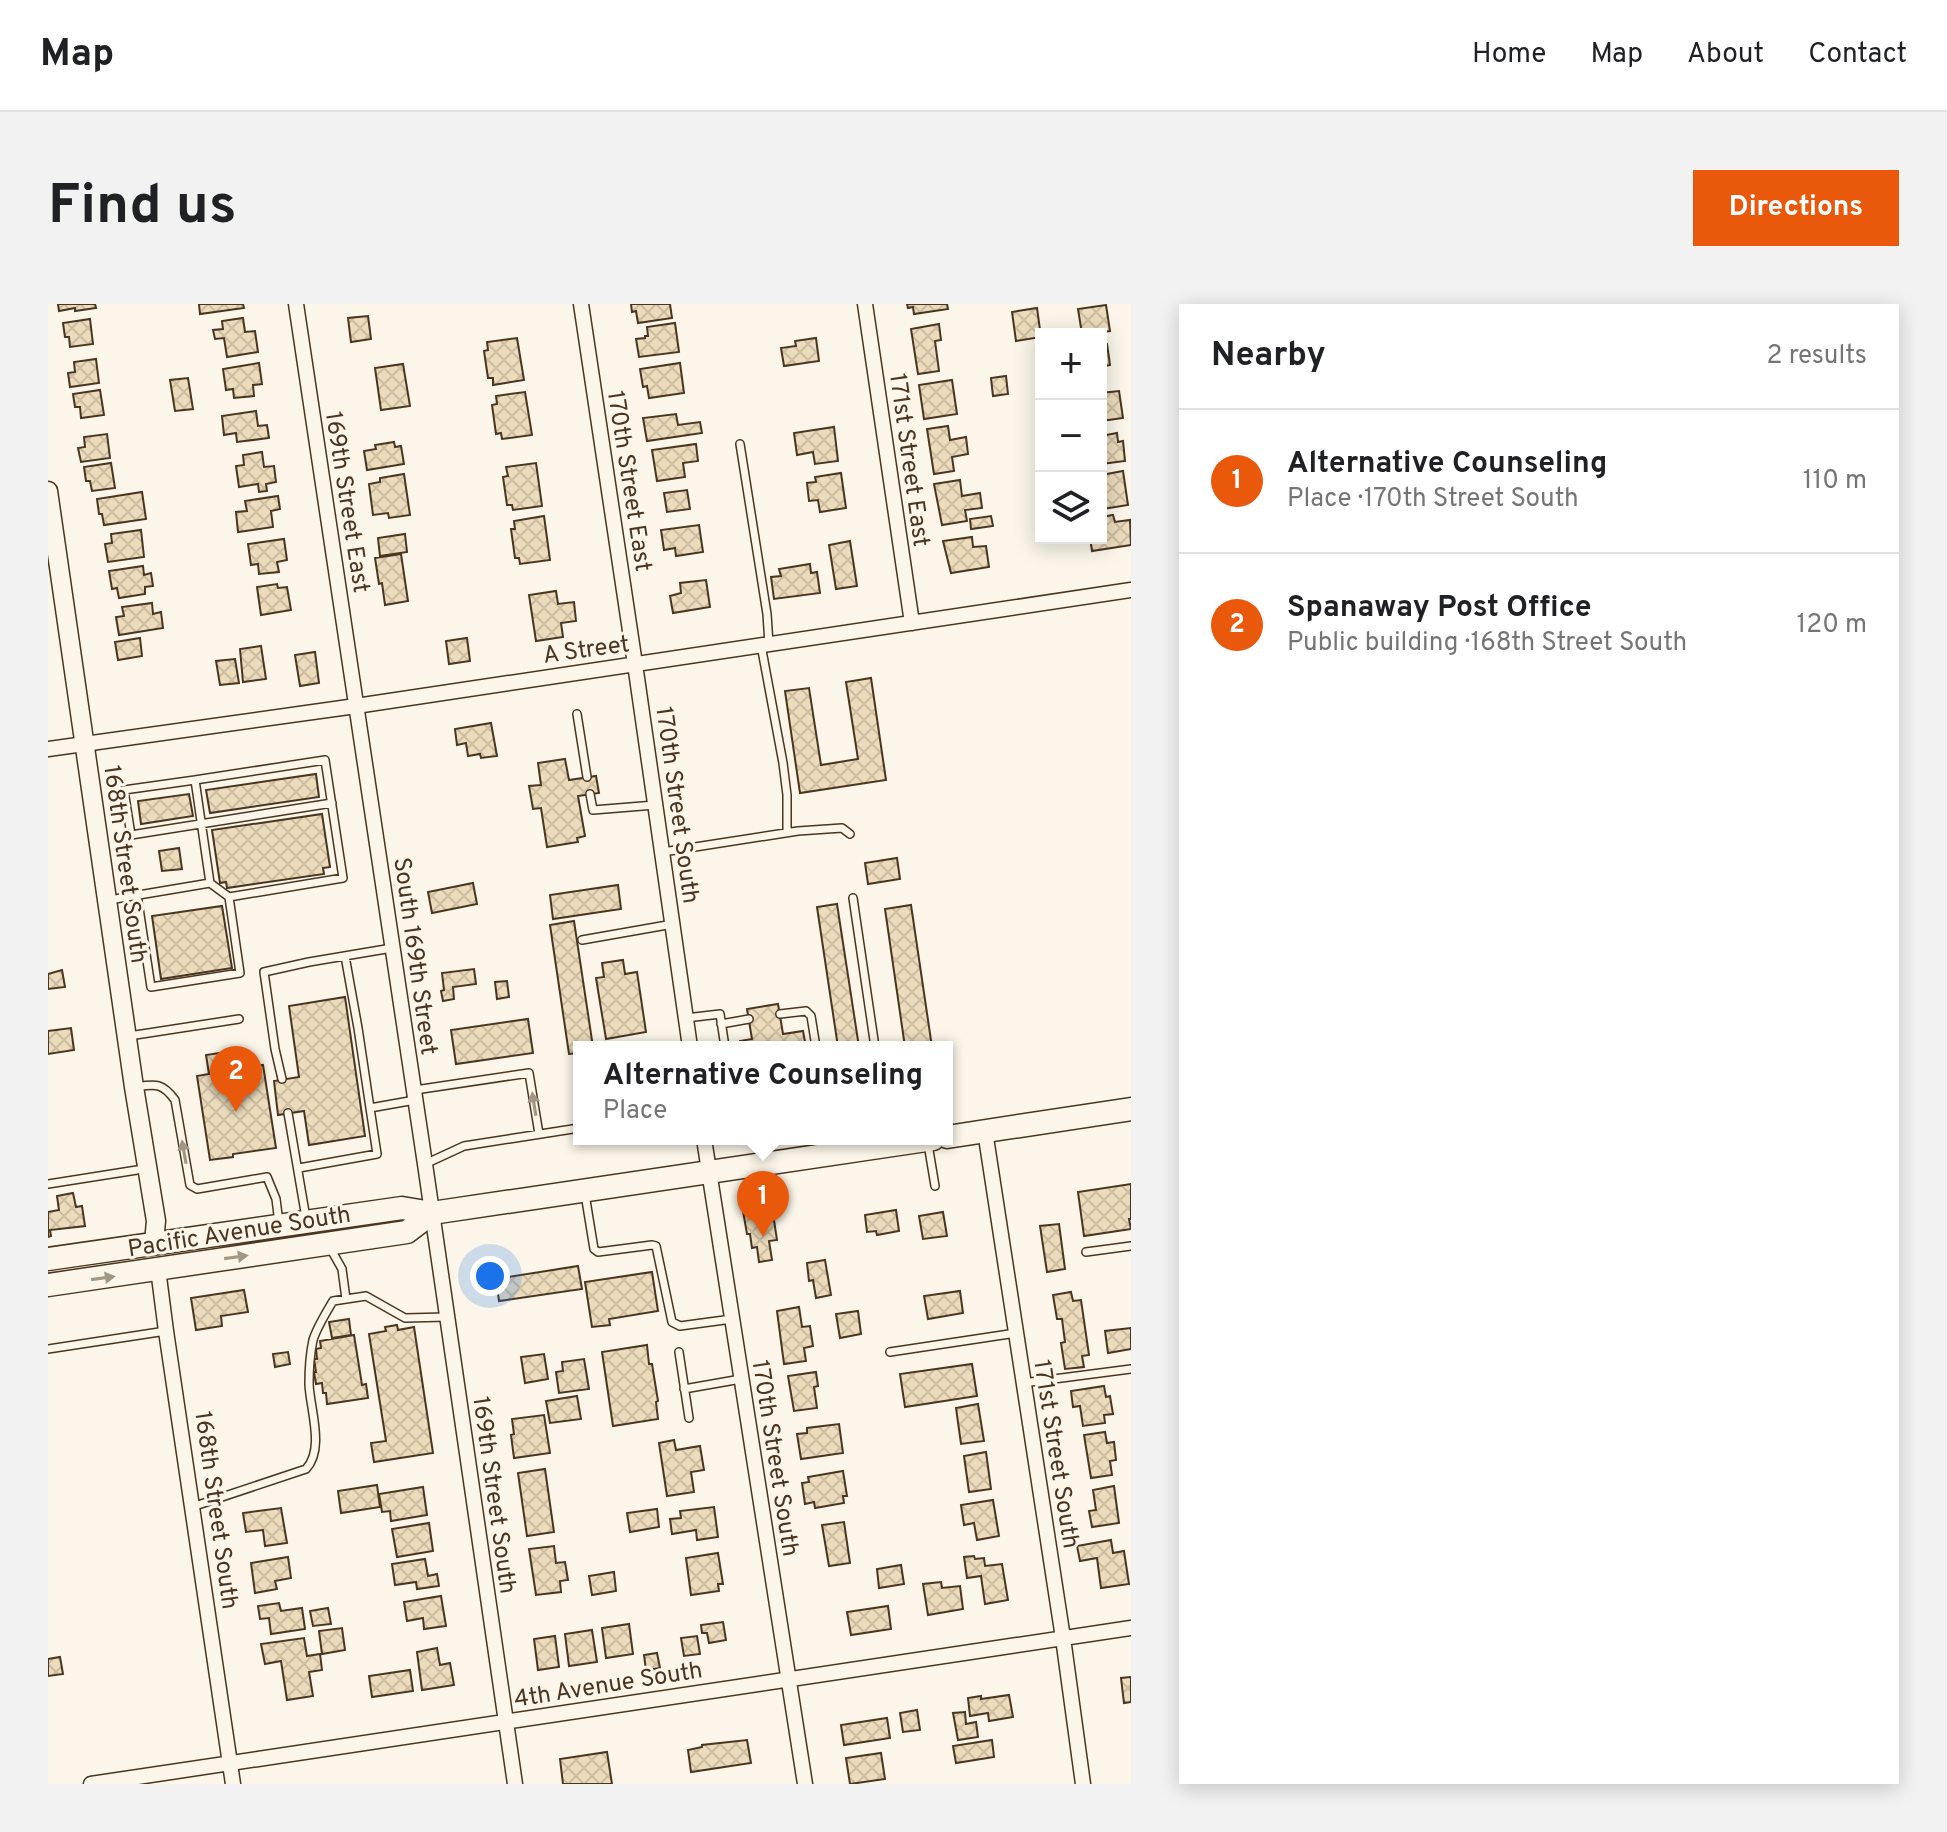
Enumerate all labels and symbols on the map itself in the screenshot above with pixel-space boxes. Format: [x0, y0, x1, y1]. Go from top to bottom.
street label: 171st Street East [881, 372, 935, 549]
street label: 170th Street East [599, 389, 657, 574]
street label: 169th Street East [317, 409, 375, 595]
street label: A Street [541, 630, 631, 672]
street label: 170th Street South [647, 705, 705, 906]
street label: 168th Street South [95, 763, 153, 965]
street label: South 169th Street [385, 856, 443, 1057]
pin: 2 [210, 1046, 262, 1112]
one-way arrow [527, 1091, 540, 1116]
one-way arrow [177, 1140, 189, 1165]
pin: 1 [737, 1171, 789, 1237]
street label: Pacific Avenue South [126, 1201, 353, 1265]
one-way arrow [223, 1251, 248, 1263]
your location [470, 1256, 510, 1296]
one-way arrow [91, 1271, 116, 1284]
street label: 170th Street South [744, 1358, 804, 1559]
street label: 171st Street South [1025, 1358, 1085, 1551]
street label: 169th Street South [464, 1395, 522, 1596]
street label: 168th Street South [186, 1409, 244, 1611]
street label: 4th Avenue South [512, 1656, 705, 1716]

